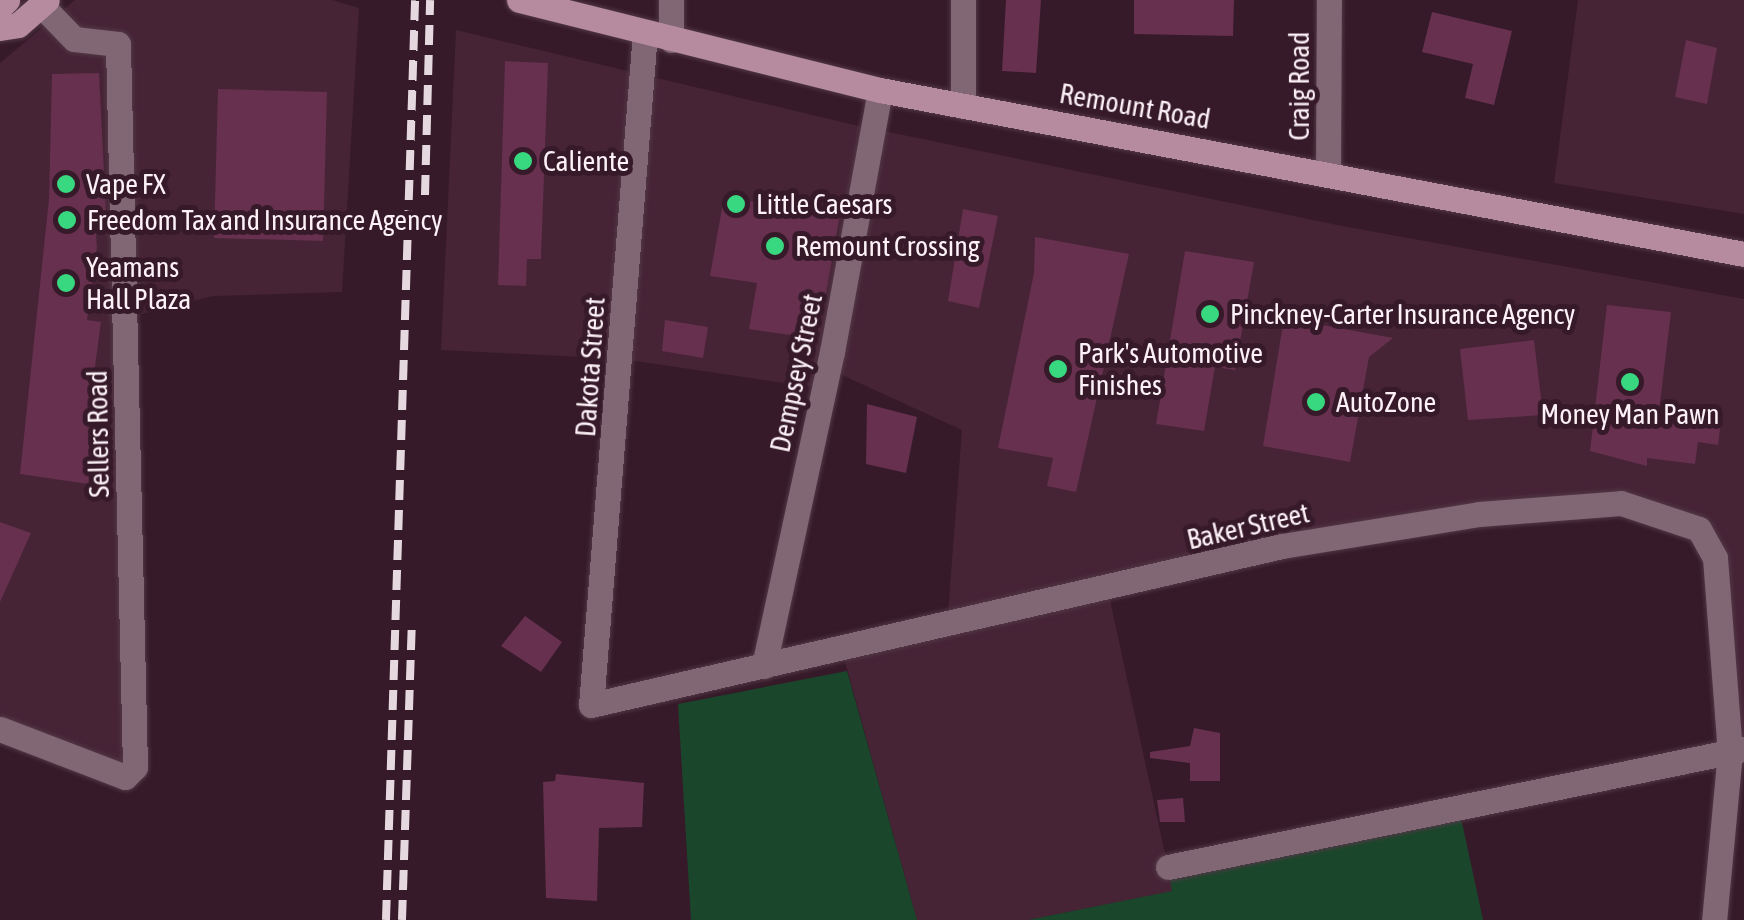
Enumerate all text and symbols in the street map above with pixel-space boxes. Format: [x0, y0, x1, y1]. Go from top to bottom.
street label: Craig Road [1282, 31, 1316, 141]
street label: Remount Road [1057, 76, 1213, 136]
place label: Caliente [543, 144, 629, 178]
marker: Caliente [512, 150, 534, 172]
place label: Vape FX [86, 167, 166, 201]
marker: Vape FX [55, 173, 77, 195]
place label: Little Caesars [756, 187, 892, 221]
marker: Little Caesars [725, 193, 747, 215]
place label: Freedom Tax and Insurance Agency [87, 203, 442, 237]
marker: Freedom Tax and Insurance Agency [56, 209, 78, 231]
place label: Remount Crossing [795, 229, 980, 263]
marker: Remount Crossing [764, 235, 786, 257]
place label: Yeamans Hall Plaza [86, 250, 191, 316]
marker: Yeamans Hall Plaza [55, 272, 77, 294]
street label: Dempsey Street [763, 291, 829, 455]
street label: Dakota Street [568, 296, 612, 438]
place label: Pinckney-Carter Insurance Agency [1230, 297, 1575, 331]
marker: Pinckney-Carter Insurance Agency [1199, 303, 1221, 325]
place label: Park's Automotive Finishes [1078, 336, 1263, 402]
marker: Park's Automotive Finishes [1047, 358, 1069, 380]
street label: Sellers Road [80, 370, 116, 498]
marker: Money Man Pawn [1619, 371, 1641, 393]
place label: AutoZone [1336, 385, 1436, 419]
marker: AutoZone [1305, 391, 1327, 413]
place label: Money Man Pawn [1541, 397, 1719, 431]
street label: Baker Street [1184, 496, 1312, 556]

